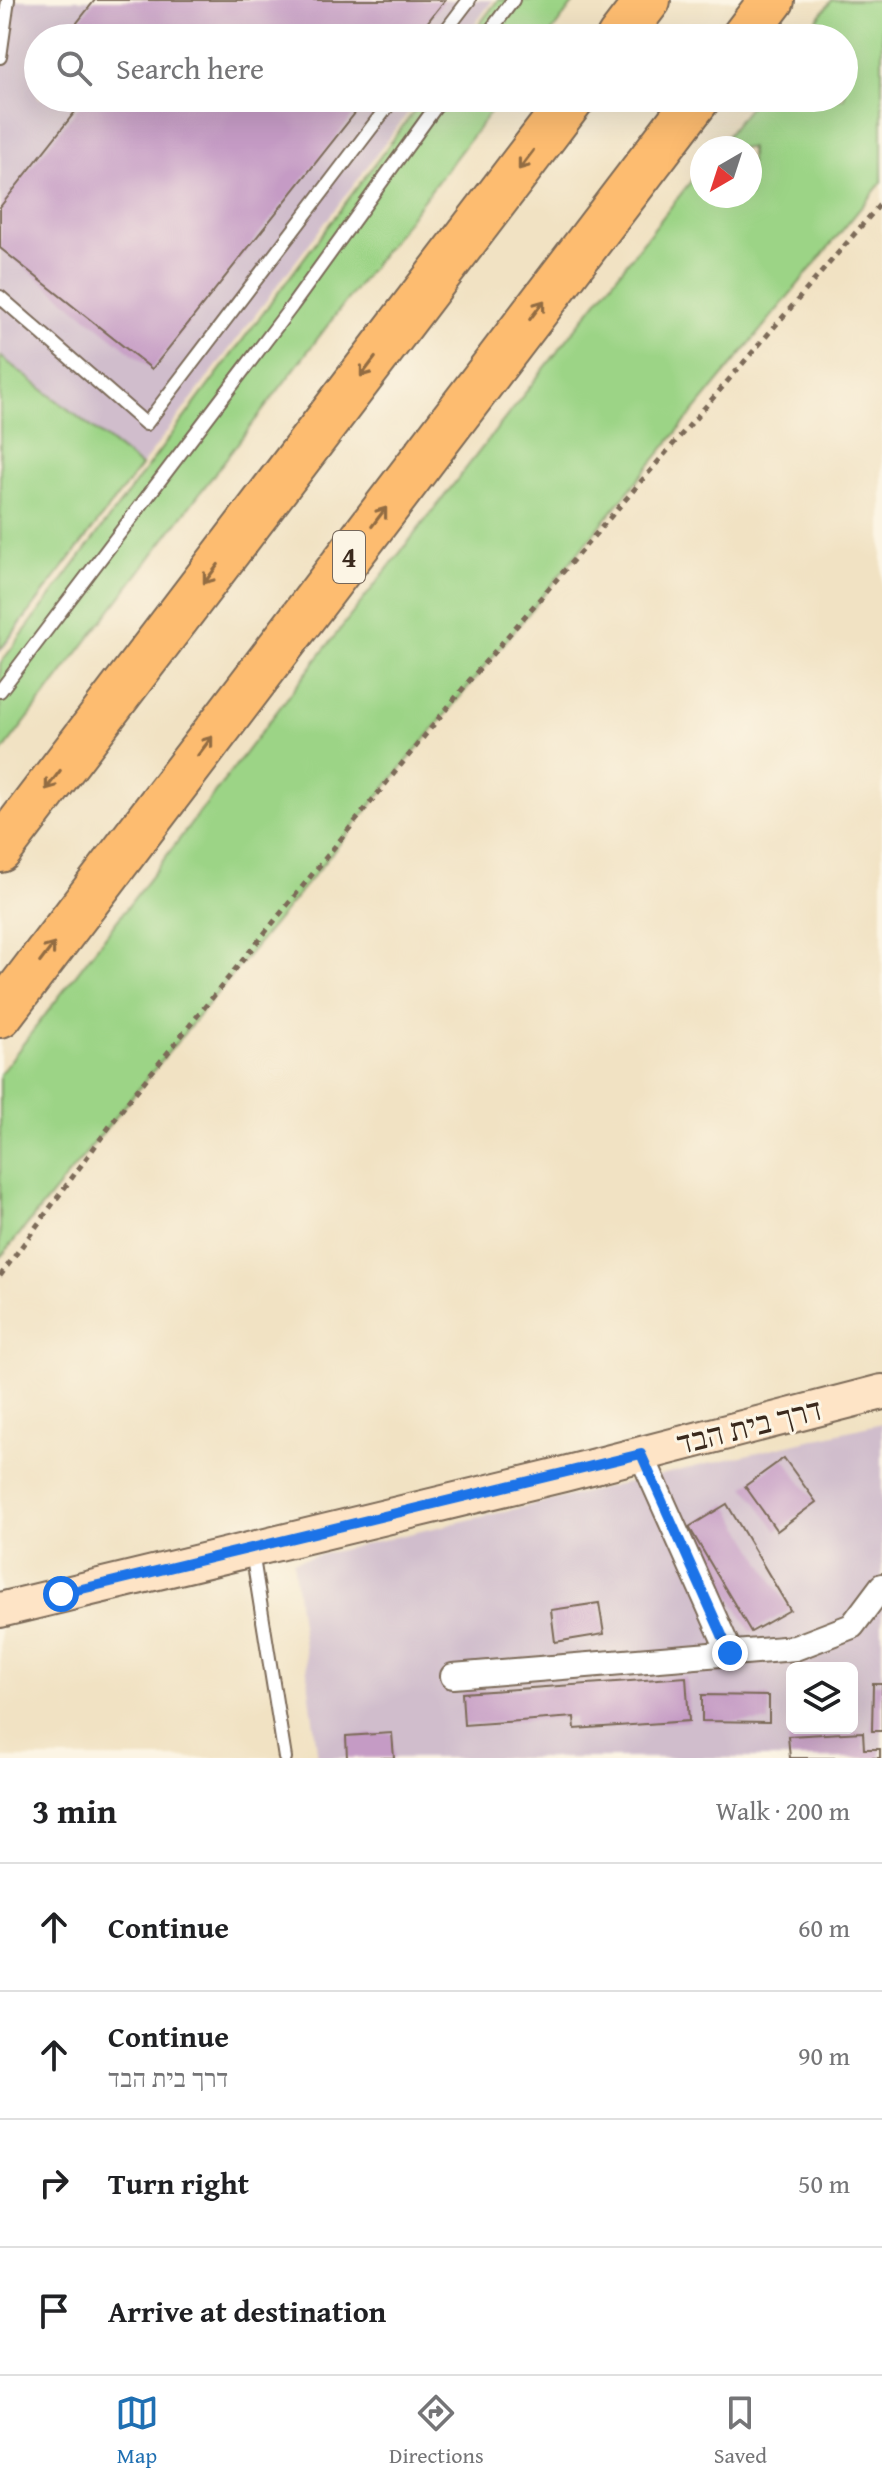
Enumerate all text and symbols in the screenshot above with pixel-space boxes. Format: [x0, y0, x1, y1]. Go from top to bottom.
search box [24, 24, 858, 112]
icon: search [52, 46, 96, 90]
text: Search here [116, 46, 264, 90]
north arrow [690, 136, 762, 208]
one-way arrow [517, 149, 534, 170]
one-way arrow [528, 300, 545, 321]
one-way arrow [360, 356, 377, 377]
one-way arrow [371, 507, 388, 528]
road number: 4 [333, 531, 365, 583]
one-way arrow [202, 562, 219, 584]
one-way arrow [196, 736, 213, 757]
one-way arrow [45, 769, 62, 790]
one-way arrow [39, 943, 56, 964]
street label: דרך בית הבד [671, 1385, 826, 1466]
route start [43, 1576, 79, 1612]
route end [712, 1635, 748, 1671]
map controls [786, 1662, 858, 1734]
button: layers [786, 1662, 858, 1734]
text: 3 min [32, 1786, 117, 1835]
text: Walk · 200 m [716, 1791, 850, 1830]
icon: ahead [32, 1905, 76, 1949]
text: Continue [108, 1905, 229, 1949]
text: 60 m [798, 1908, 850, 1947]
text: Continue [108, 2014, 229, 2058]
icon: ahead [32, 2033, 76, 2077]
text: 90 m [798, 2036, 850, 2075]
text: דרך בית הבד [108, 2058, 228, 2097]
icon: right [32, 2161, 76, 2205]
text: Turn right [108, 2161, 249, 2205]
text: 50 m [798, 2164, 850, 2203]
icon: arrive [32, 2289, 76, 2333]
text: Arrive at destination [108, 2289, 386, 2333]
tab: Map [115, 2391, 159, 2471]
tab: Directions [389, 2391, 484, 2471]
tab: Saved [714, 2391, 767, 2471]

